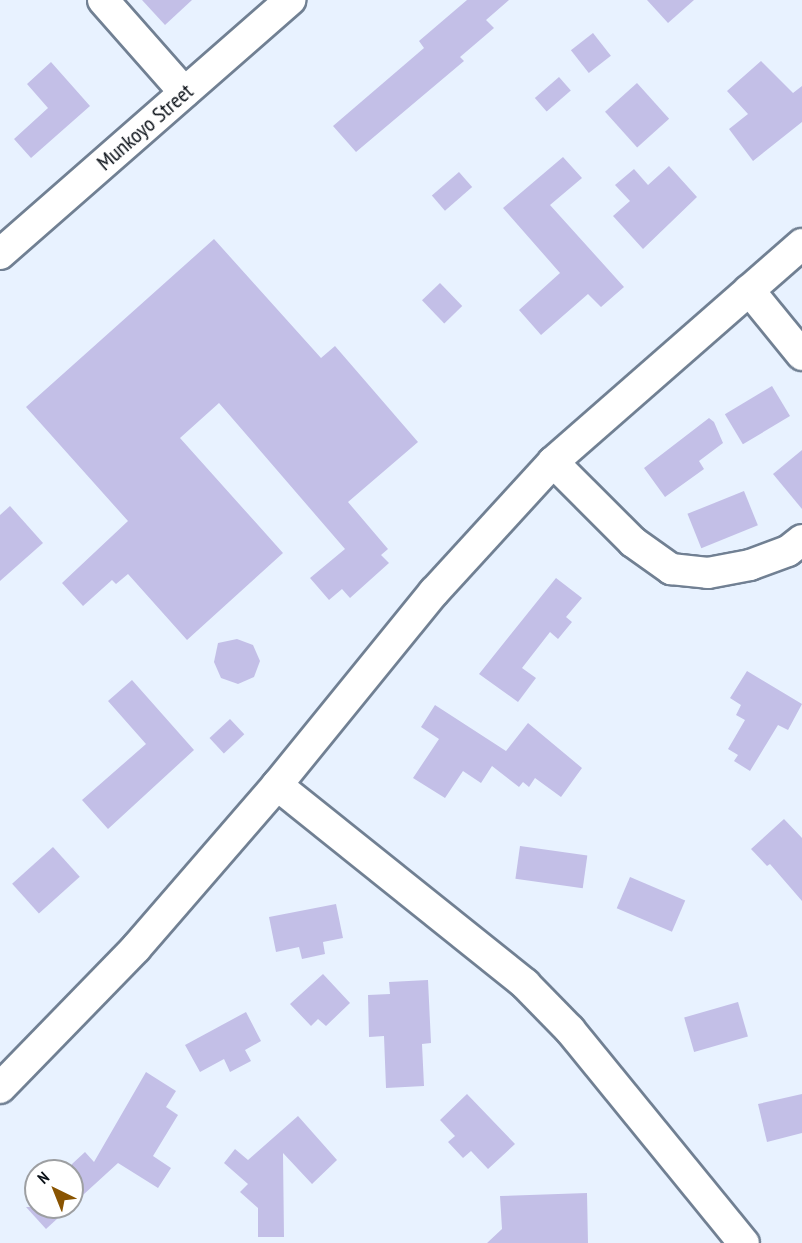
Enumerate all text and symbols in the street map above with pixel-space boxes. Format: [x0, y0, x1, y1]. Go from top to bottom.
street label: Munkoyo Street [92, 78, 198, 176]
north arrow [24, 1159, 84, 1219]
text: N [33, 1167, 53, 1188]

